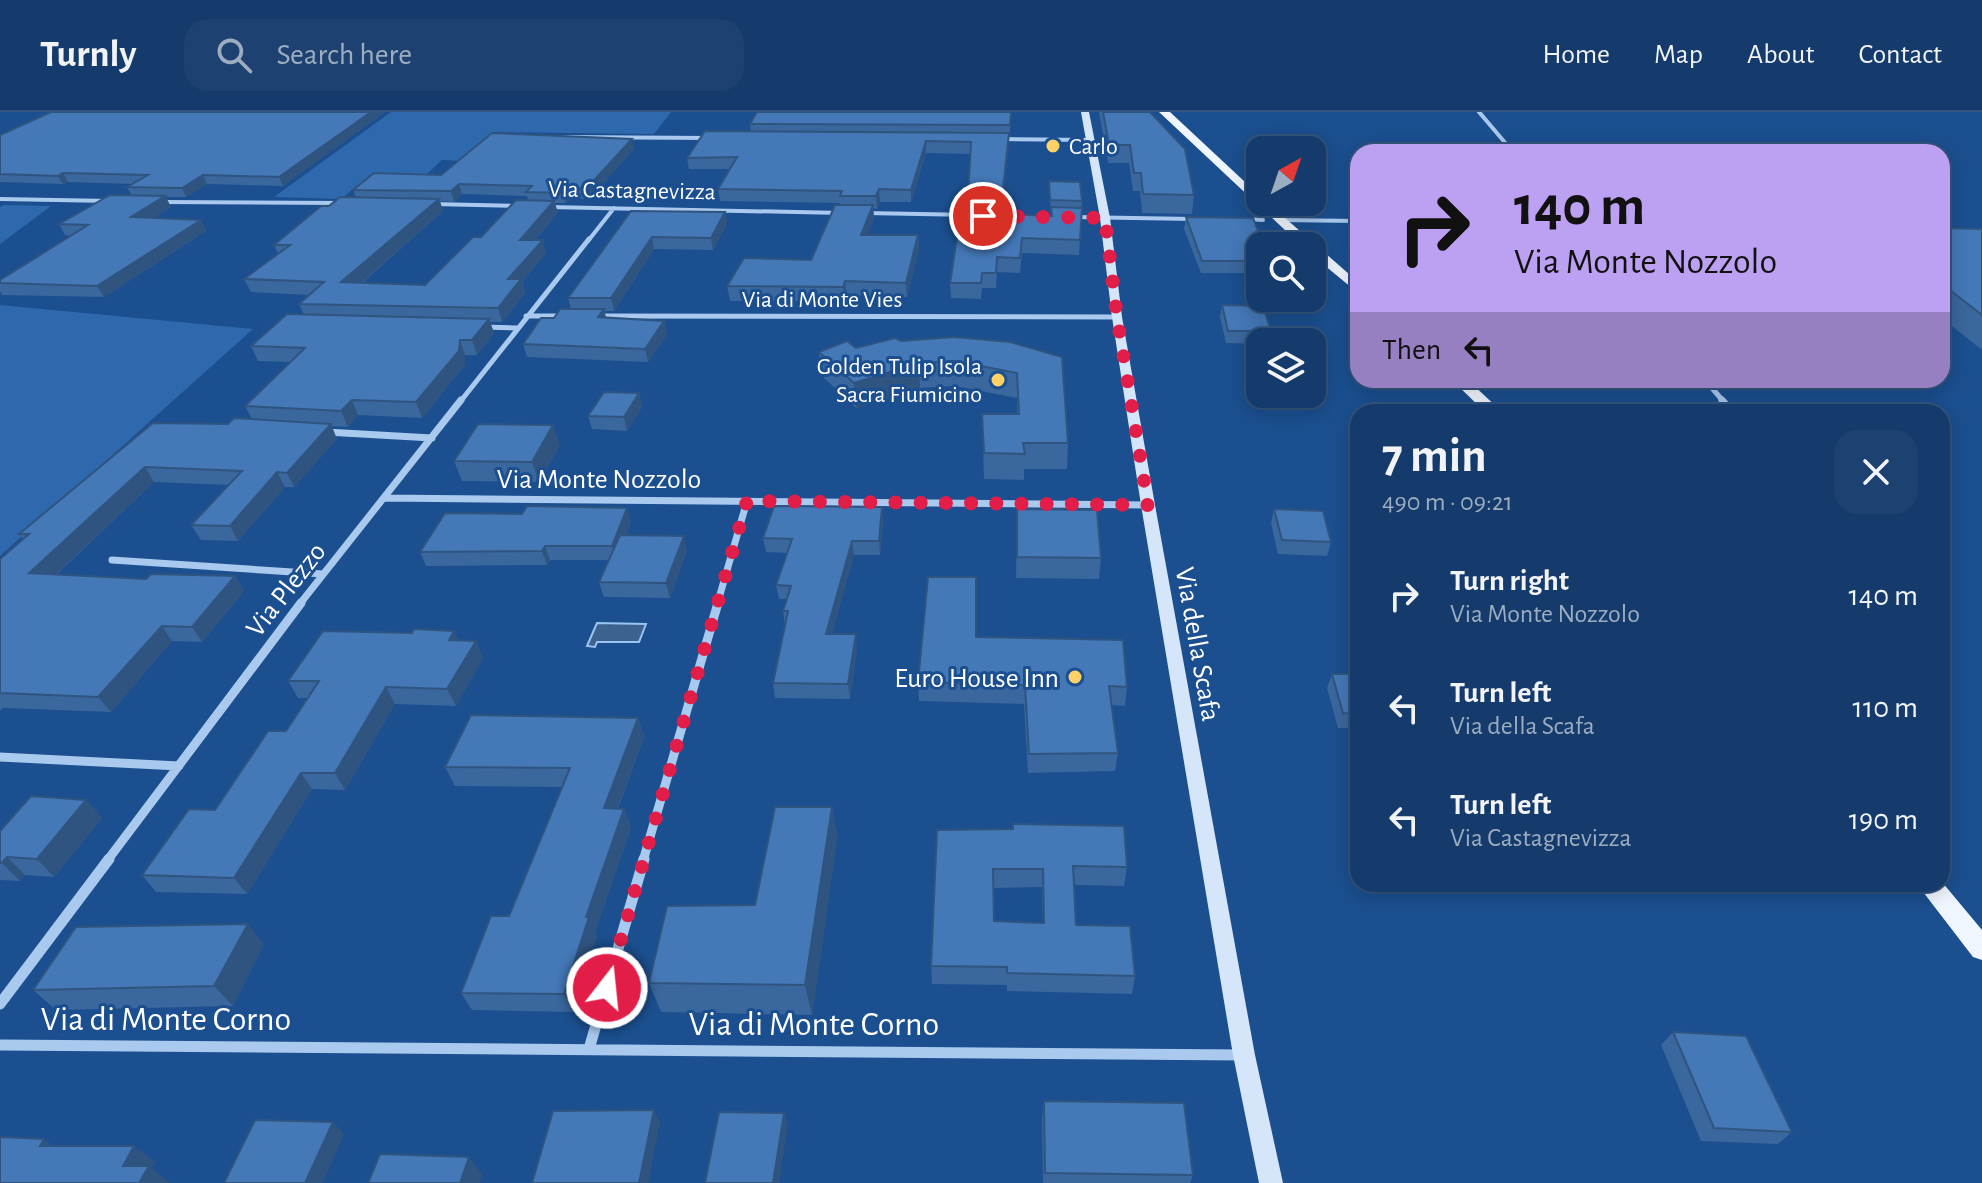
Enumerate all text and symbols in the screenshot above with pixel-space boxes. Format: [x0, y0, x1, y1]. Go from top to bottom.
search box [184, 19, 744, 91]
icon: search [212, 33, 256, 77]
text: Turnly [40, 36, 136, 74]
text: Search here [276, 40, 412, 70]
text: Home [1543, 41, 1610, 69]
text: Map [1654, 41, 1703, 69]
text: About [1747, 41, 1815, 69]
text: Contact [1859, 41, 1942, 69]
place label: Carlo [1069, 135, 1118, 159]
north arrow [1246, 136, 1326, 216]
map controls [1246, 136, 1326, 408]
marker: Carlo [1044, 137, 1062, 155]
icon: right [1382, 176, 1486, 280]
street label: Via Castagnevizza [548, 178, 716, 204]
text: 140 m [1514, 179, 1645, 235]
pin [949, 182, 1017, 250]
icon: arrive [961, 194, 1005, 238]
button: search [1246, 232, 1326, 312]
text: Via Monte Nozzolo [1514, 244, 1777, 280]
street label: Via di Monte Vies [742, 288, 902, 312]
button: layers [1246, 328, 1326, 408]
icon: left [1457, 328, 1501, 372]
text: Then [1382, 335, 1441, 365]
place label: Golden Tulip Isola Sacra Fiumicino [817, 355, 982, 407]
marker: Golden Tulip Isola Sacra Fiumicino [989, 371, 1007, 389]
button: close [1834, 430, 1918, 514]
text: 7 min [1382, 433, 1487, 481]
street label: Via Monte Nozzolo [497, 466, 701, 494]
text: 490 m · 09:21 [1382, 489, 1513, 515]
street label: Via Plezzo [241, 538, 332, 643]
street label: Via della Scafa [1170, 565, 1224, 724]
text: Turn right [1450, 566, 1569, 596]
icon: right [1382, 574, 1426, 618]
text: 140 m [1848, 581, 1918, 611]
text: Via Monte Nozzolo [1450, 601, 1640, 627]
place label: Euro House Inn [894, 665, 1059, 693]
marker: Euro House Inn [1066, 668, 1084, 686]
text: Turn left [1450, 678, 1551, 708]
icon: left [1382, 686, 1426, 730]
text: 110 m [1853, 693, 1918, 723]
text: Via della Scafa [1450, 713, 1595, 739]
text: Turn left [1450, 790, 1551, 820]
icon: left [1382, 798, 1426, 842]
text: 190 m [1849, 805, 1918, 835]
text: Via Castagnevizza [1450, 825, 1632, 851]
position arrow [565, 946, 649, 1030]
street label: Via di Monte Corno [41, 1003, 291, 1037]
street label: Via di Monte Corno [689, 1008, 939, 1042]

